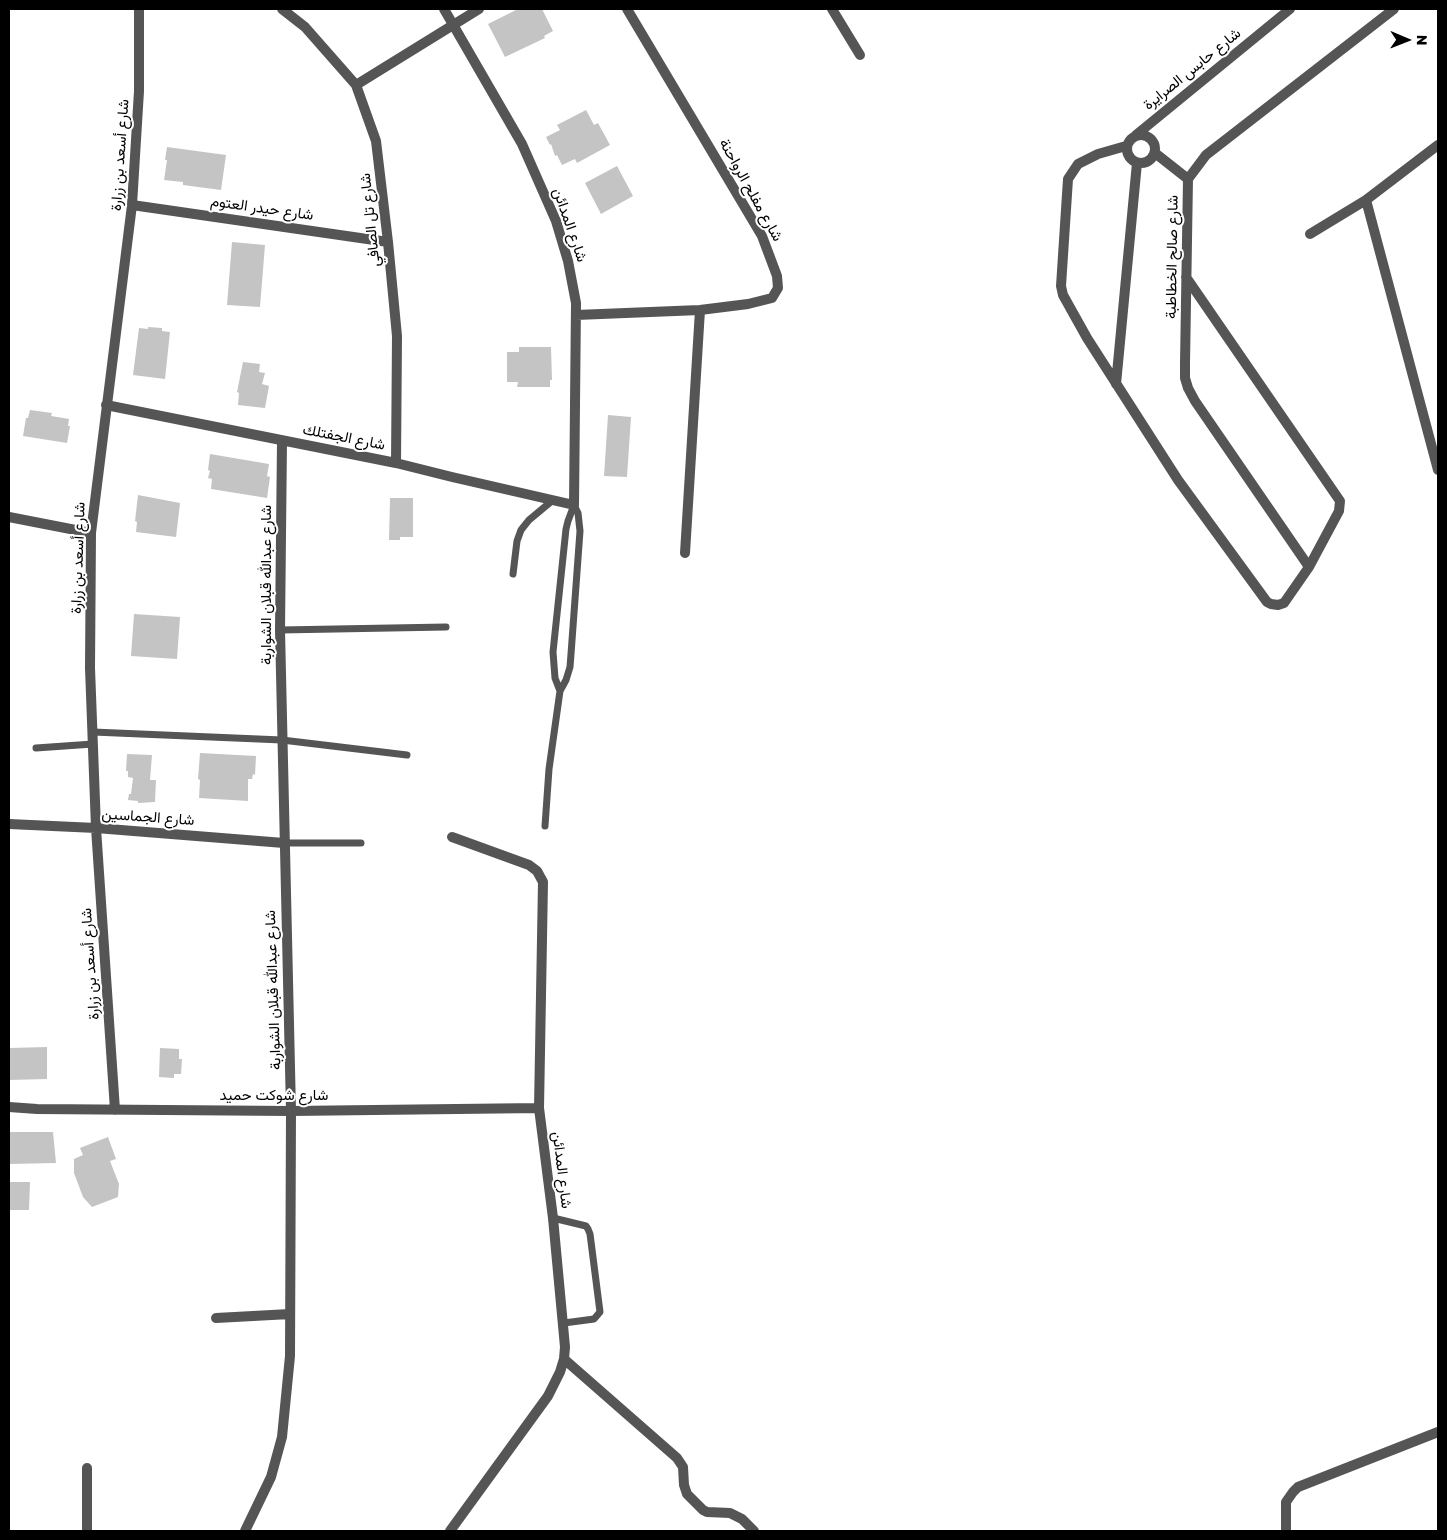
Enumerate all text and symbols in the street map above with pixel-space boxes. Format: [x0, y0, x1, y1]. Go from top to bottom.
north arrow [1382, 15, 1432, 65]
street label: شارع حابس الصرايرة [1140, 24, 1244, 114]
text: N [1414, 35, 1431, 46]
street label: شارع أسعد بن زرارة [107, 99, 133, 211]
street label: شارع مفلح الرواحنة [715, 136, 787, 244]
street label: شارع تل الصافي [356, 172, 384, 268]
street label: شارع المدائن [549, 186, 591, 264]
street label: شارع حيدر العتوم [209, 192, 315, 224]
street label: شارع صالح الخطاطبة [1162, 195, 1182, 319]
street label: شارع الجفتلك [301, 420, 387, 454]
street label: شارع أسعد بن زرارة [67, 502, 89, 614]
street label: شارع عبدالله قبلان الشواربة [257, 505, 275, 665]
street label: شارع الجماسين [101, 805, 195, 829]
street label: شارع أسعد بن زرارة [77, 908, 103, 1020]
street label: شارع عبدالله قبلان الشواربة [261, 910, 285, 1070]
street label: شارع شوكت حميد [220, 1086, 328, 1104]
street label: شارع المدائن [548, 1131, 576, 1209]

